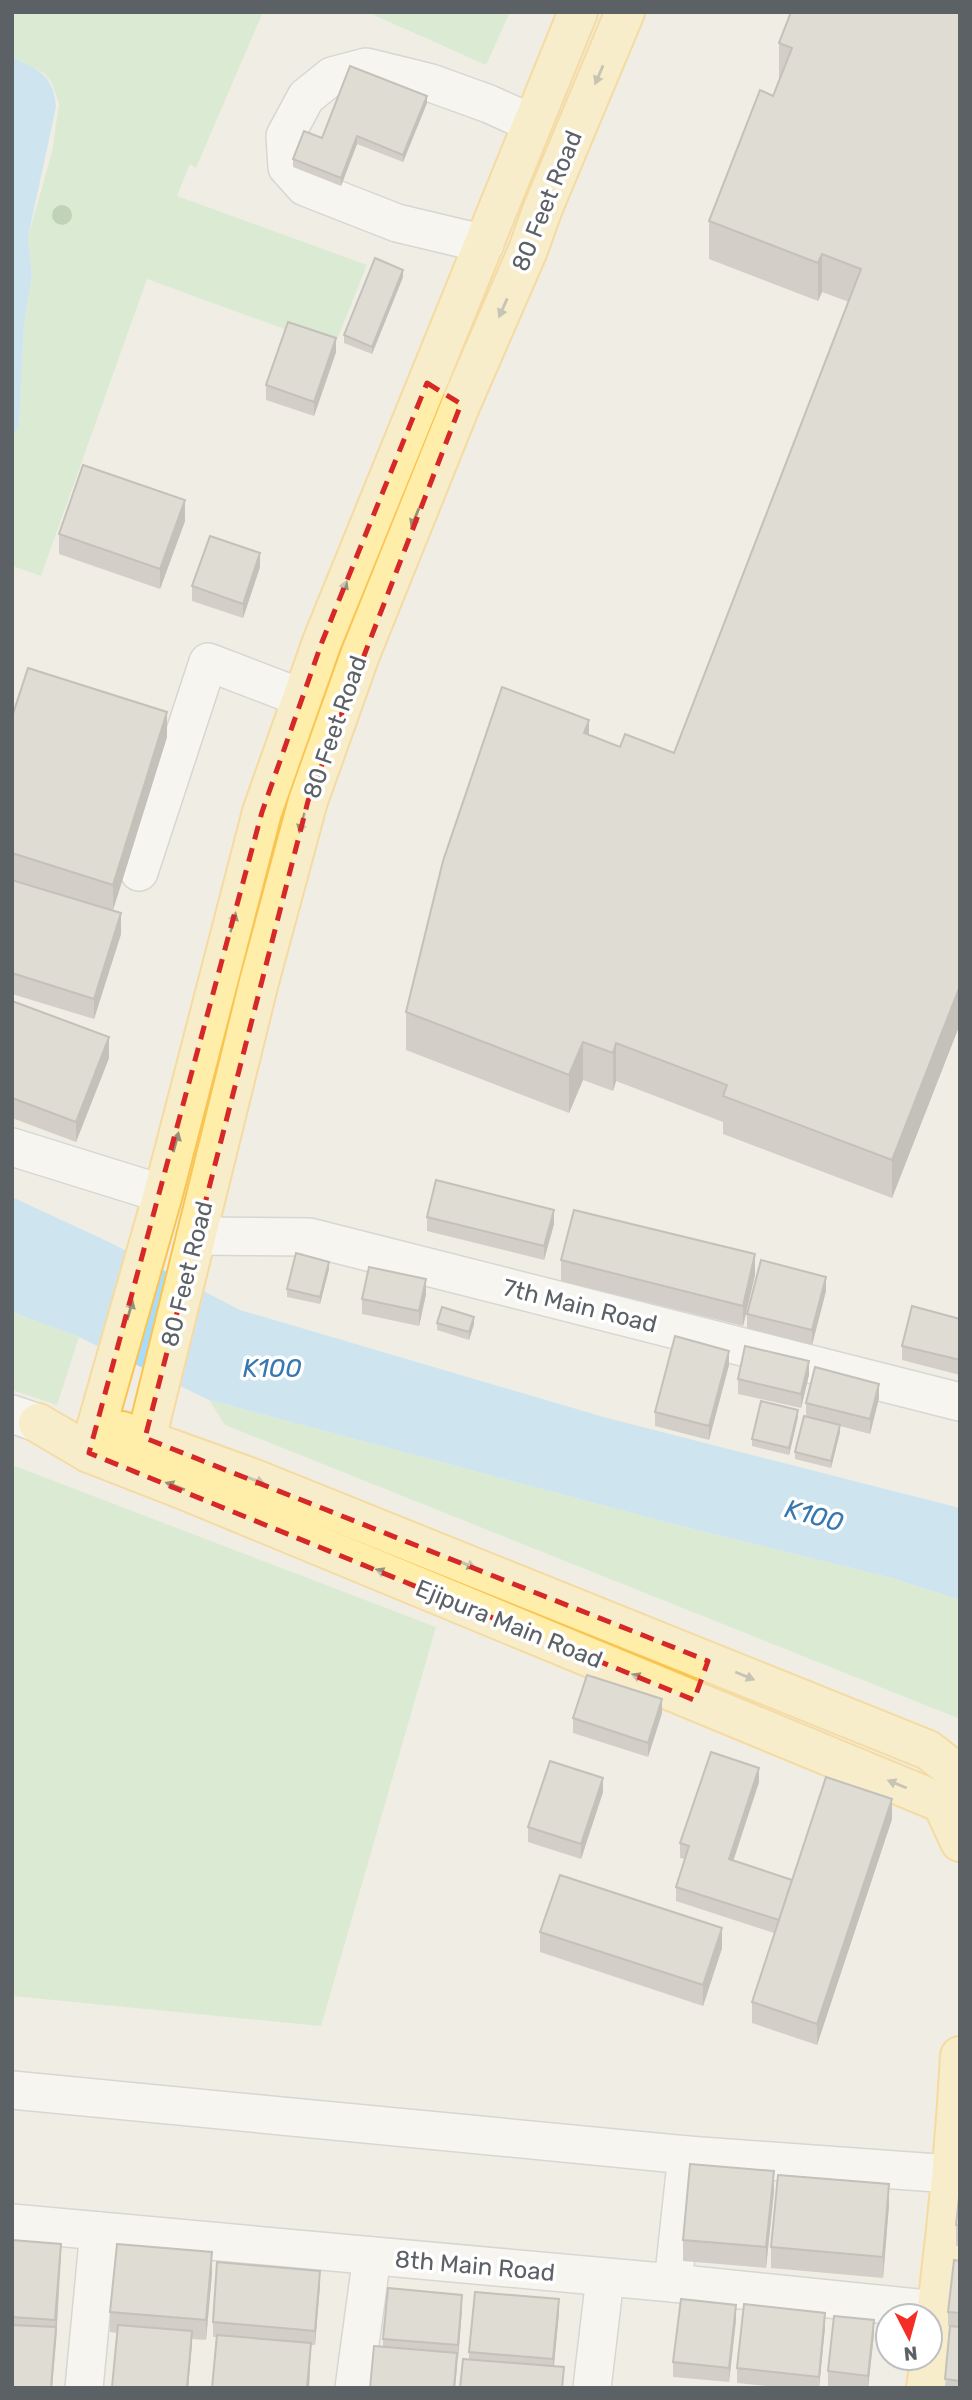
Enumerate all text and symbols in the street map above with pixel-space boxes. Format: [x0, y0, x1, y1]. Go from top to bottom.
one-way arrow [593, 65, 604, 86]
street label: 80 Feet Road [506, 127, 588, 275]
one-way arrow [497, 298, 508, 319]
one-way arrow [410, 508, 421, 529]
one-way arrow [338, 579, 349, 600]
street label: 80 Feet Road [297, 652, 373, 802]
one-way arrow [297, 813, 307, 834]
one-way arrow [229, 911, 239, 932]
one-way arrow [171, 1131, 182, 1153]
street label: 80 Feet Road [155, 1198, 219, 1350]
street label: 7th Main Road [500, 1273, 660, 1339]
one-way arrow [126, 1299, 136, 1320]
water label: K100 [242, 1353, 302, 1384]
one-way arrow [244, 1474, 265, 1485]
one-way arrow [164, 1481, 185, 1492]
water label: K100 [781, 1493, 847, 1539]
one-way arrow [456, 1559, 477, 1570]
one-way arrow [375, 1567, 396, 1578]
street label: Ejipura Main Road [412, 1574, 606, 1674]
one-way arrow [735, 1671, 756, 1682]
one-way arrow [631, 1672, 651, 1684]
one-way arrow [886, 1778, 907, 1789]
street label: 8th Main Road [394, 2245, 556, 2287]
north arrow [874, 2302, 944, 2372]
text: N [903, 2341, 919, 2366]

